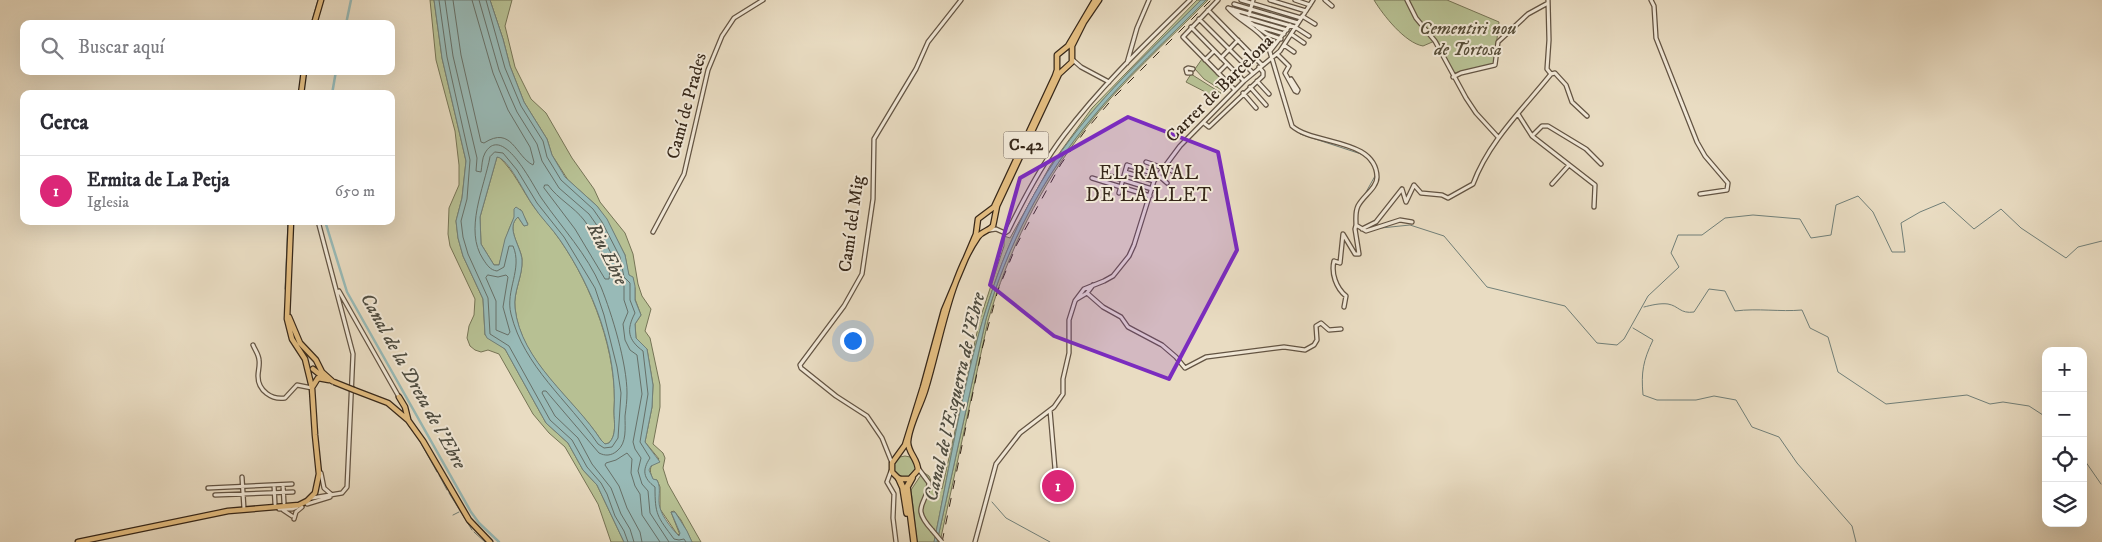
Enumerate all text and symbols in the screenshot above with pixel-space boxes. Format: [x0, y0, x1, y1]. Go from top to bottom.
park label: Cementiri nou de Tortosa [1419, 18, 1517, 61]
search box [20, 20, 395, 75]
street label: Carrer de Barcelona [1162, 30, 1279, 147]
icon: search [38, 34, 66, 62]
text: Buscar aquí [78, 36, 164, 59]
street label: Camí de Prades [662, 50, 712, 162]
text: Cerca [40, 110, 88, 136]
road number: C-42 [1004, 132, 1048, 158]
district label: EL RAVAL DE LA LLET [1086, 162, 1212, 207]
text: Ermita de La Petja [87, 169, 229, 192]
street label: Camí del Mig [834, 174, 870, 274]
text: 1 [53, 181, 59, 201]
text: 650 m [335, 181, 375, 201]
text: Iglesia [87, 192, 129, 212]
water label: Riu Ebre [581, 218, 633, 289]
water label: Canal de la Dreta de l'Ebre [355, 289, 471, 474]
water label: Canal de l'Esquerra de l'Ebre [920, 290, 991, 504]
your location [840, 328, 866, 354]
map controls [2042, 347, 2087, 527]
button: + [2042, 347, 2087, 392]
button: − [2042, 392, 2087, 437]
button: locate [2042, 437, 2087, 482]
pin: 1 [1042, 467, 1074, 505]
button: layers [2042, 482, 2087, 527]

